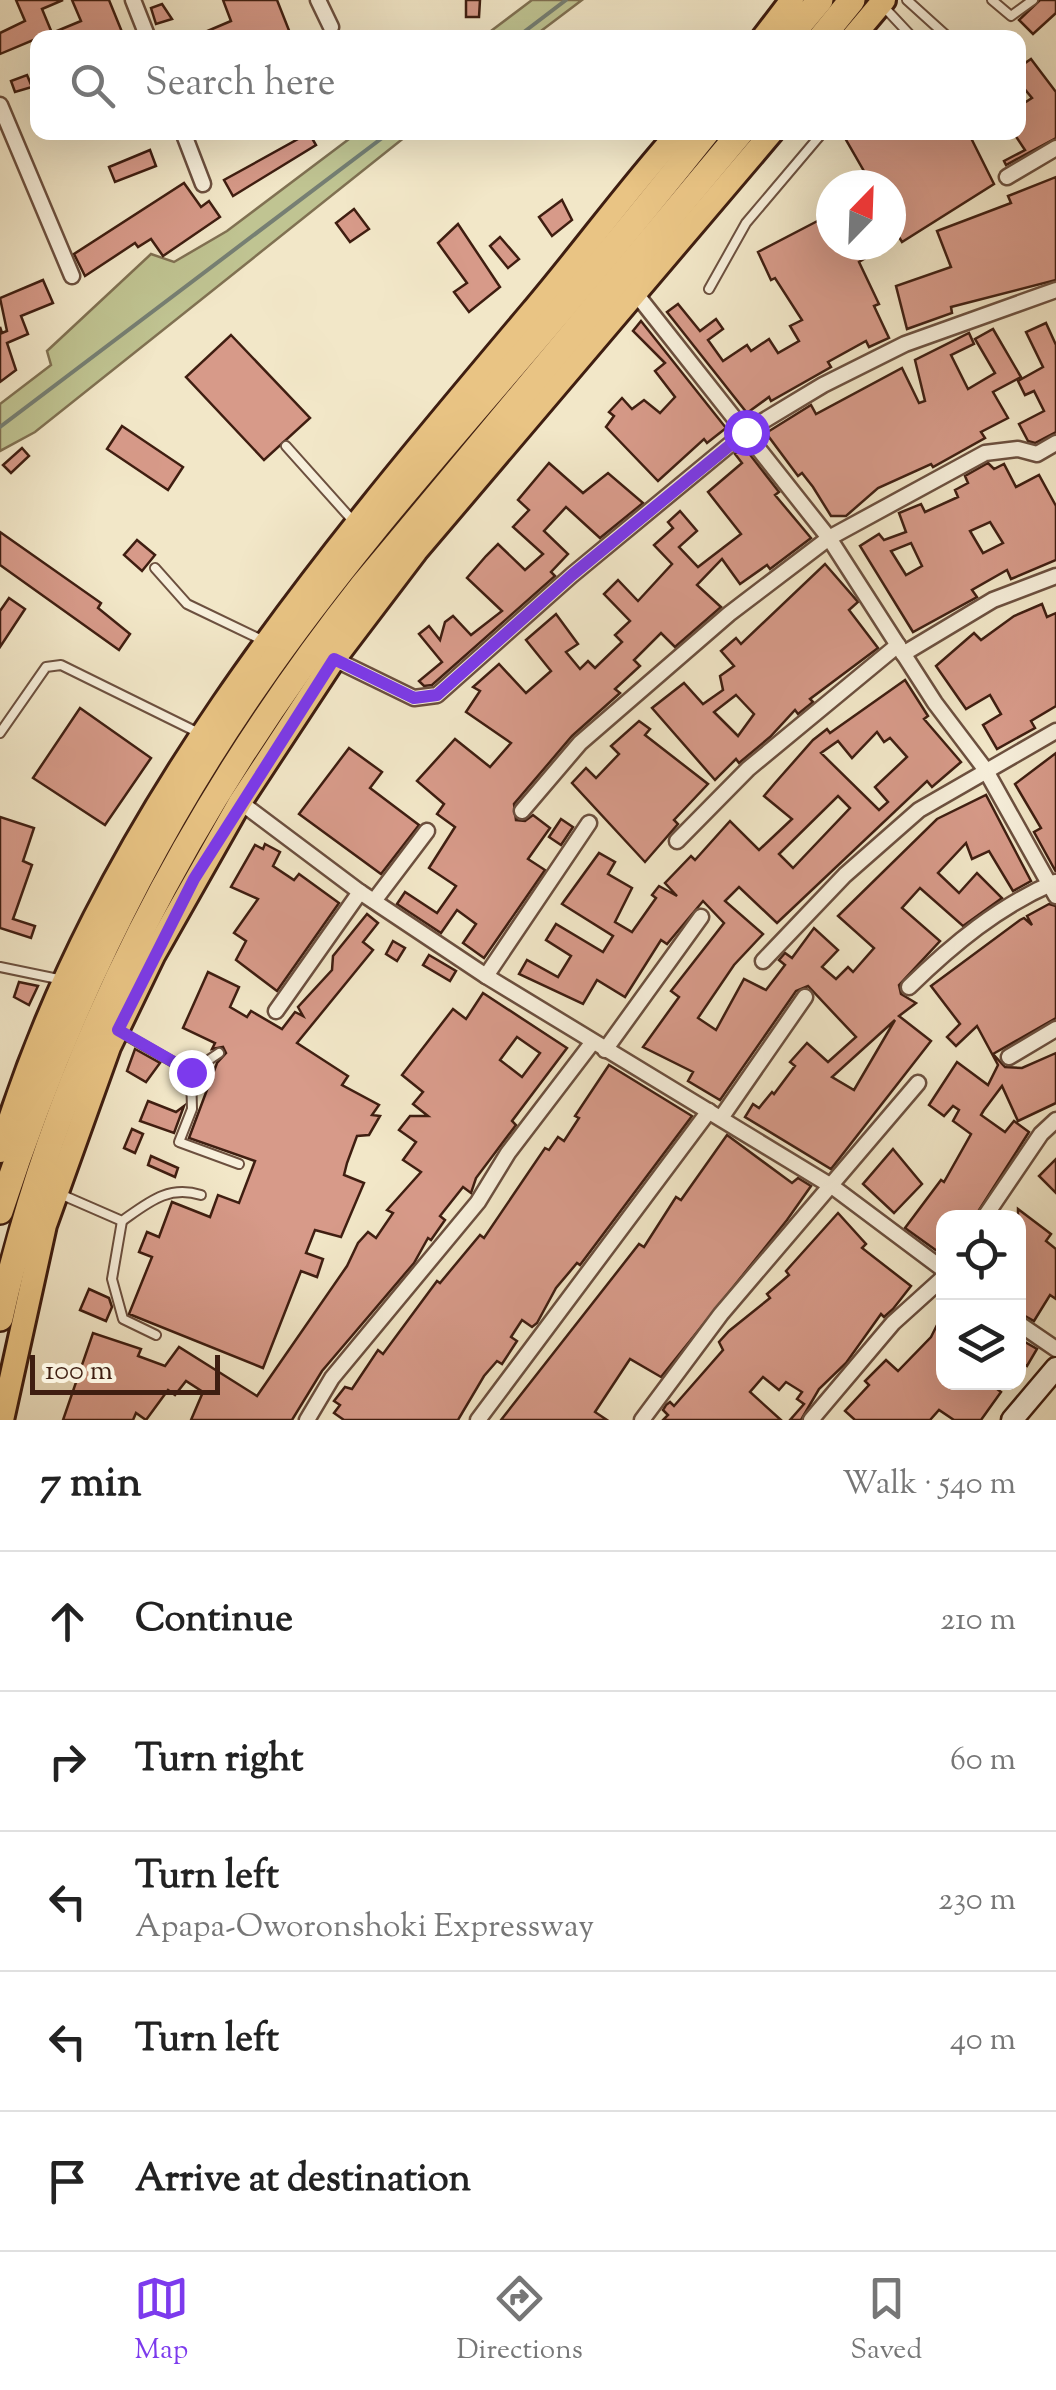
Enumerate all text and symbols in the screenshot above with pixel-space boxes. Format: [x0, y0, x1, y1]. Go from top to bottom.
search box [30, 30, 1026, 140]
icon: search [65, 58, 120, 113]
text: Search here [145, 58, 336, 112]
north arrow [816, 170, 906, 260]
route start [724, 410, 770, 456]
route end [169, 1050, 215, 1096]
map controls [936, 1210, 1026, 1390]
button: locate [936, 1210, 1026, 1300]
button: layers [936, 1300, 1026, 1390]
scale bar [30, 1350, 220, 1394]
text: 100 m [45, 1352, 113, 1392]
text: 7 min [40, 1455, 141, 1515]
text: Walk · 540 m [842, 1462, 1016, 1508]
icon: ahead [40, 1594, 95, 1649]
text: Continue [135, 1594, 293, 1648]
text: 210 m [940, 1598, 1016, 1644]
icon: right [40, 1734, 95, 1789]
text: Turn right [135, 1734, 303, 1788]
text: 60 m [950, 1738, 1016, 1784]
text: Turn left [135, 1851, 279, 1905]
icon: left [40, 1874, 95, 1929]
text: 230 m [938, 1878, 1016, 1924]
text: Apapa-Oworonshoki Expressway [135, 1905, 594, 1951]
icon: left [40, 2014, 95, 2069]
text: Turn left [135, 2014, 279, 2068]
text: 40 m [950, 2018, 1016, 2064]
icon: arrive [40, 2154, 95, 2209]
text: Arrive at destination [135, 2154, 471, 2208]
tab: Map [134, 2271, 189, 2371]
tab: Directions [456, 2271, 583, 2371]
tab: Saved [850, 2271, 922, 2371]

